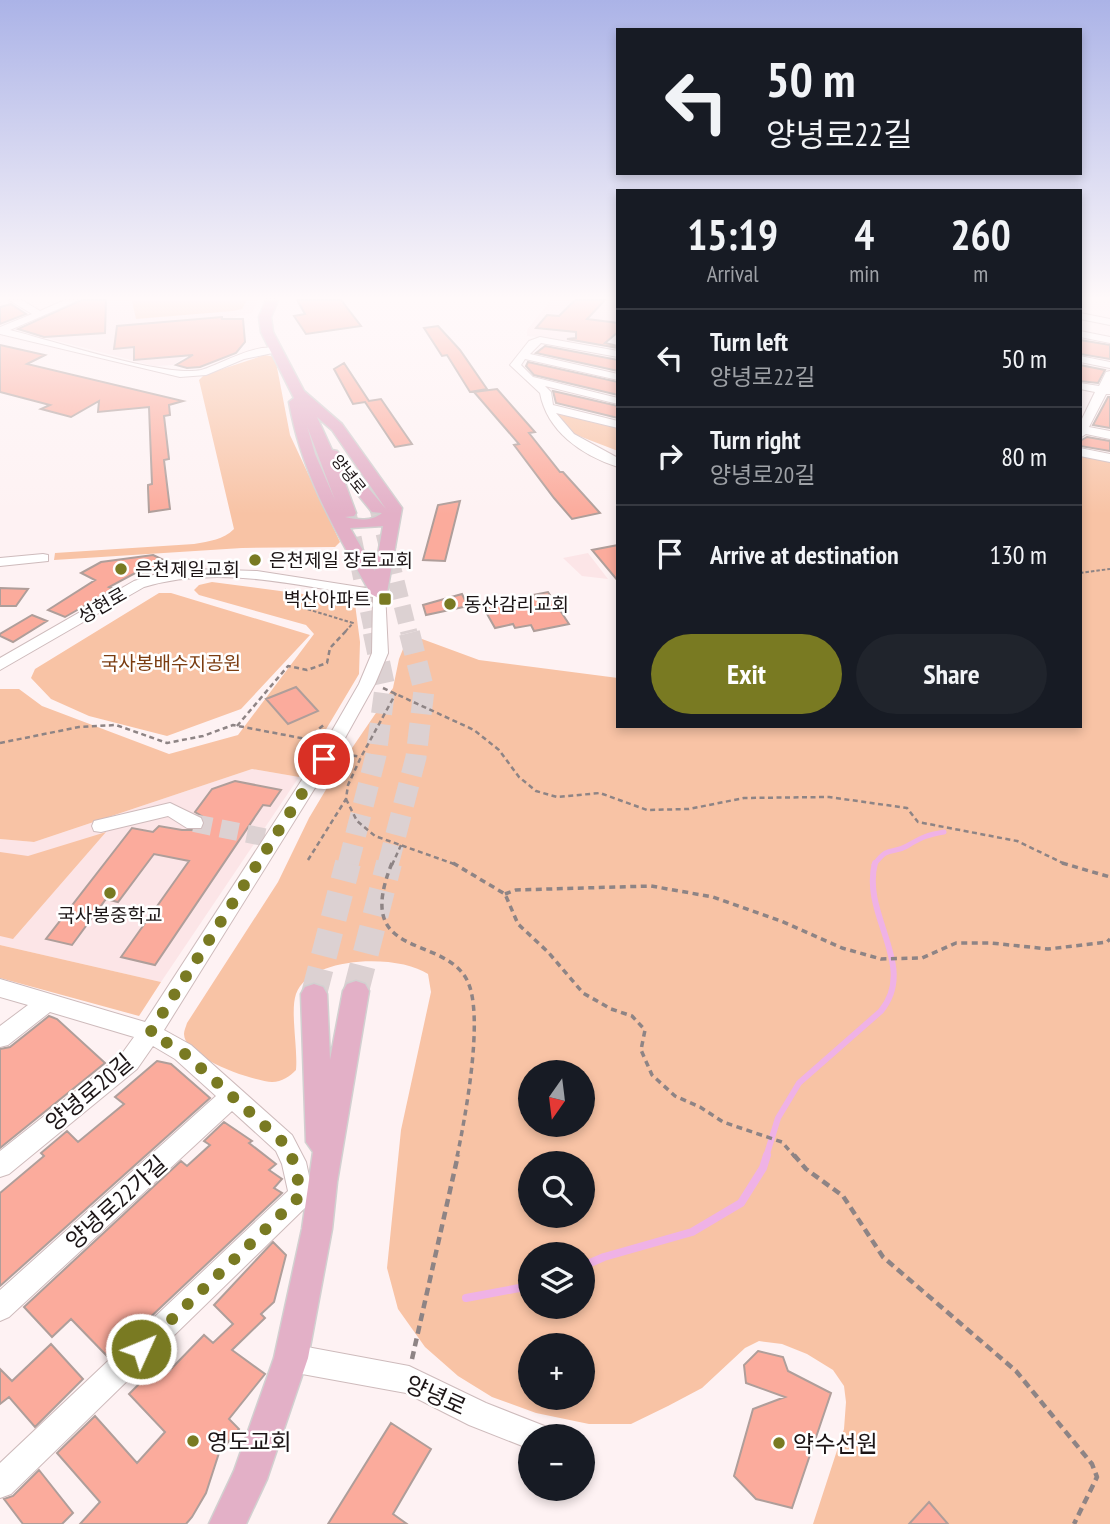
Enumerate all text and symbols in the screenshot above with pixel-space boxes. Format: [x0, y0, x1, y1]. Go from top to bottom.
text: 50 m [766, 47, 855, 111]
icon: left [651, 56, 742, 147]
text: 양녕로22길 [766, 113, 913, 155]
text: 15:19 [687, 207, 778, 262]
text: 4 [854, 207, 874, 262]
text: 260 [951, 207, 1011, 262]
text: Arrival [707, 259, 759, 288]
text: min [849, 259, 879, 288]
text: m [973, 259, 988, 288]
text: Turn left [710, 325, 788, 358]
icon: left [651, 339, 689, 377]
text: 50 m [1001, 342, 1047, 375]
text: 양녕로22길 [710, 362, 815, 391]
text: Turn right [710, 423, 801, 456]
icon: right [651, 437, 689, 475]
text: 80 m [1001, 440, 1047, 473]
street label: 양녕로 [327, 451, 371, 498]
text: 양녕로20길 [710, 460, 815, 489]
icon: arrive [651, 535, 689, 573]
text: Arrive at destination [710, 538, 899, 571]
text: 130 m [989, 538, 1047, 571]
place label: 은천제일 장로교회 [269, 548, 413, 572]
marker: 은천제일 장로교회 [247, 552, 263, 568]
place label: 은천제일교회 [135, 557, 240, 581]
marker: 은천제일교회 [113, 561, 129, 577]
street label: 성현로 [73, 581, 131, 629]
place label: 벽산아파트 [284, 587, 371, 611]
marker: 벽산아파트 [377, 591, 393, 607]
place label: 동산감리교회 [464, 592, 569, 616]
marker: 동산감리교회 [442, 596, 458, 612]
button: Exit [651, 634, 842, 714]
button: Share [856, 634, 1047, 714]
park label: 국사봉배수지공원 [101, 651, 241, 675]
pin [294, 729, 354, 789]
icon: arrive [305, 740, 343, 778]
marker: 국사봉중학교 [102, 885, 118, 901]
place label: 국사봉중학교 [58, 903, 162, 927]
street label: 양녕로20길 [39, 1047, 139, 1137]
north arrow [518, 1060, 595, 1138]
map controls [518, 1060, 595, 1501]
street label: 양녕로22가길 [59, 1149, 173, 1255]
button: search [518, 1151, 595, 1228]
button: layers [518, 1242, 595, 1319]
position arrow [104, 1312, 178, 1386]
button: + [518, 1333, 595, 1410]
street label: 양녕로 [401, 1369, 471, 1421]
button: − [518, 1424, 595, 1501]
place label: 영도교회 [207, 1427, 292, 1456]
place label: 약수선원 [793, 1429, 878, 1458]
marker: 영도교회 [185, 1433, 201, 1449]
marker: 약수선원 [771, 1435, 787, 1451]

